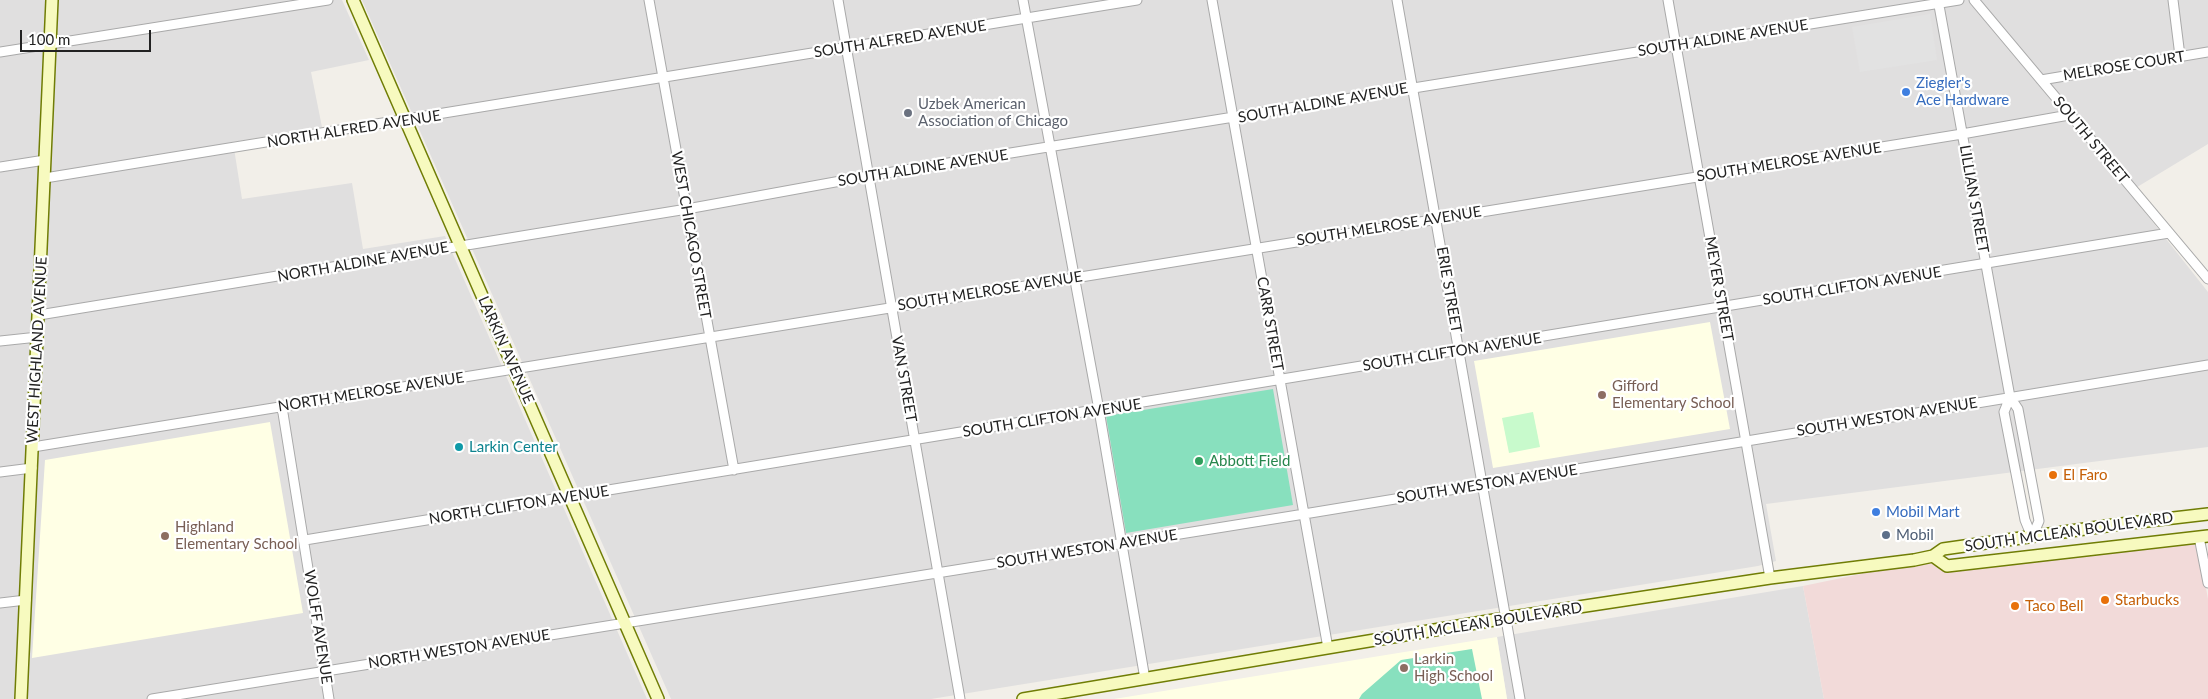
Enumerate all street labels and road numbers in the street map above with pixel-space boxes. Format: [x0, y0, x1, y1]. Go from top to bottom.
street label: SOUTH ALFRED AVENUE [813, 16, 987, 62]
street label: SOUTH ALDINE AVENUE [1637, 16, 1809, 60]
street label: MELROSE COURT [2062, 47, 2186, 85]
street label: SOUTH ALDINE AVENUE [1237, 79, 1409, 127]
street label: SOUTH STREET [2049, 93, 2133, 187]
street label: NORTH ALFRED AVENUE [266, 106, 442, 152]
street label: SOUTH MELROSE AVENUE [1695, 138, 1883, 186]
street label: LILLIAN STREET [1956, 144, 1992, 254]
street label: SOUTH ALDINE AVENUE [837, 146, 1009, 190]
street label: WEST CHICAGO STREET [667, 150, 715, 320]
street label: SOUTH MELROSE AVENUE [1295, 202, 1483, 250]
street label: MEYER STREET [1701, 235, 1737, 343]
street label: NORTH ALDINE AVENUE [276, 238, 450, 286]
street label: ERIE STREET [1433, 245, 1465, 335]
street label: WEST HIGHLAND AVENUE [23, 256, 51, 444]
street label: SOUTH CLIFTON AVENUE [1761, 263, 1943, 309]
street label: SOUTH MELROSE AVENUE [896, 267, 1084, 315]
street label: CARR STREET [1253, 275, 1287, 373]
street label: LARKIN AVENUE [474, 293, 538, 407]
street label: SOUTH CLIFTON AVENUE [1361, 329, 1543, 375]
street label: VAN STREET [888, 334, 920, 424]
street label: NORTH MELROSE AVENUE [277, 368, 465, 416]
street label: SOUTH WESTON AVENUE [1795, 394, 1979, 440]
street label: SOUTH CLIFTON AVENUE [961, 395, 1143, 441]
street label: SOUTH WESTON AVENUE [1395, 461, 1579, 507]
street label: NORTH CLIFTON AVENUE [428, 482, 610, 528]
street label: SOUTH MCLEAN BOULEVARD [1964, 508, 2174, 556]
street label: SOUTH WESTON AVENUE [995, 526, 1179, 572]
street label: WOLFF AVENUE [300, 569, 336, 685]
street label: SOUTH MCLEAN BOULEVARD [1373, 599, 1583, 649]
street label: NORTH WESTON AVENUE [367, 626, 551, 672]

